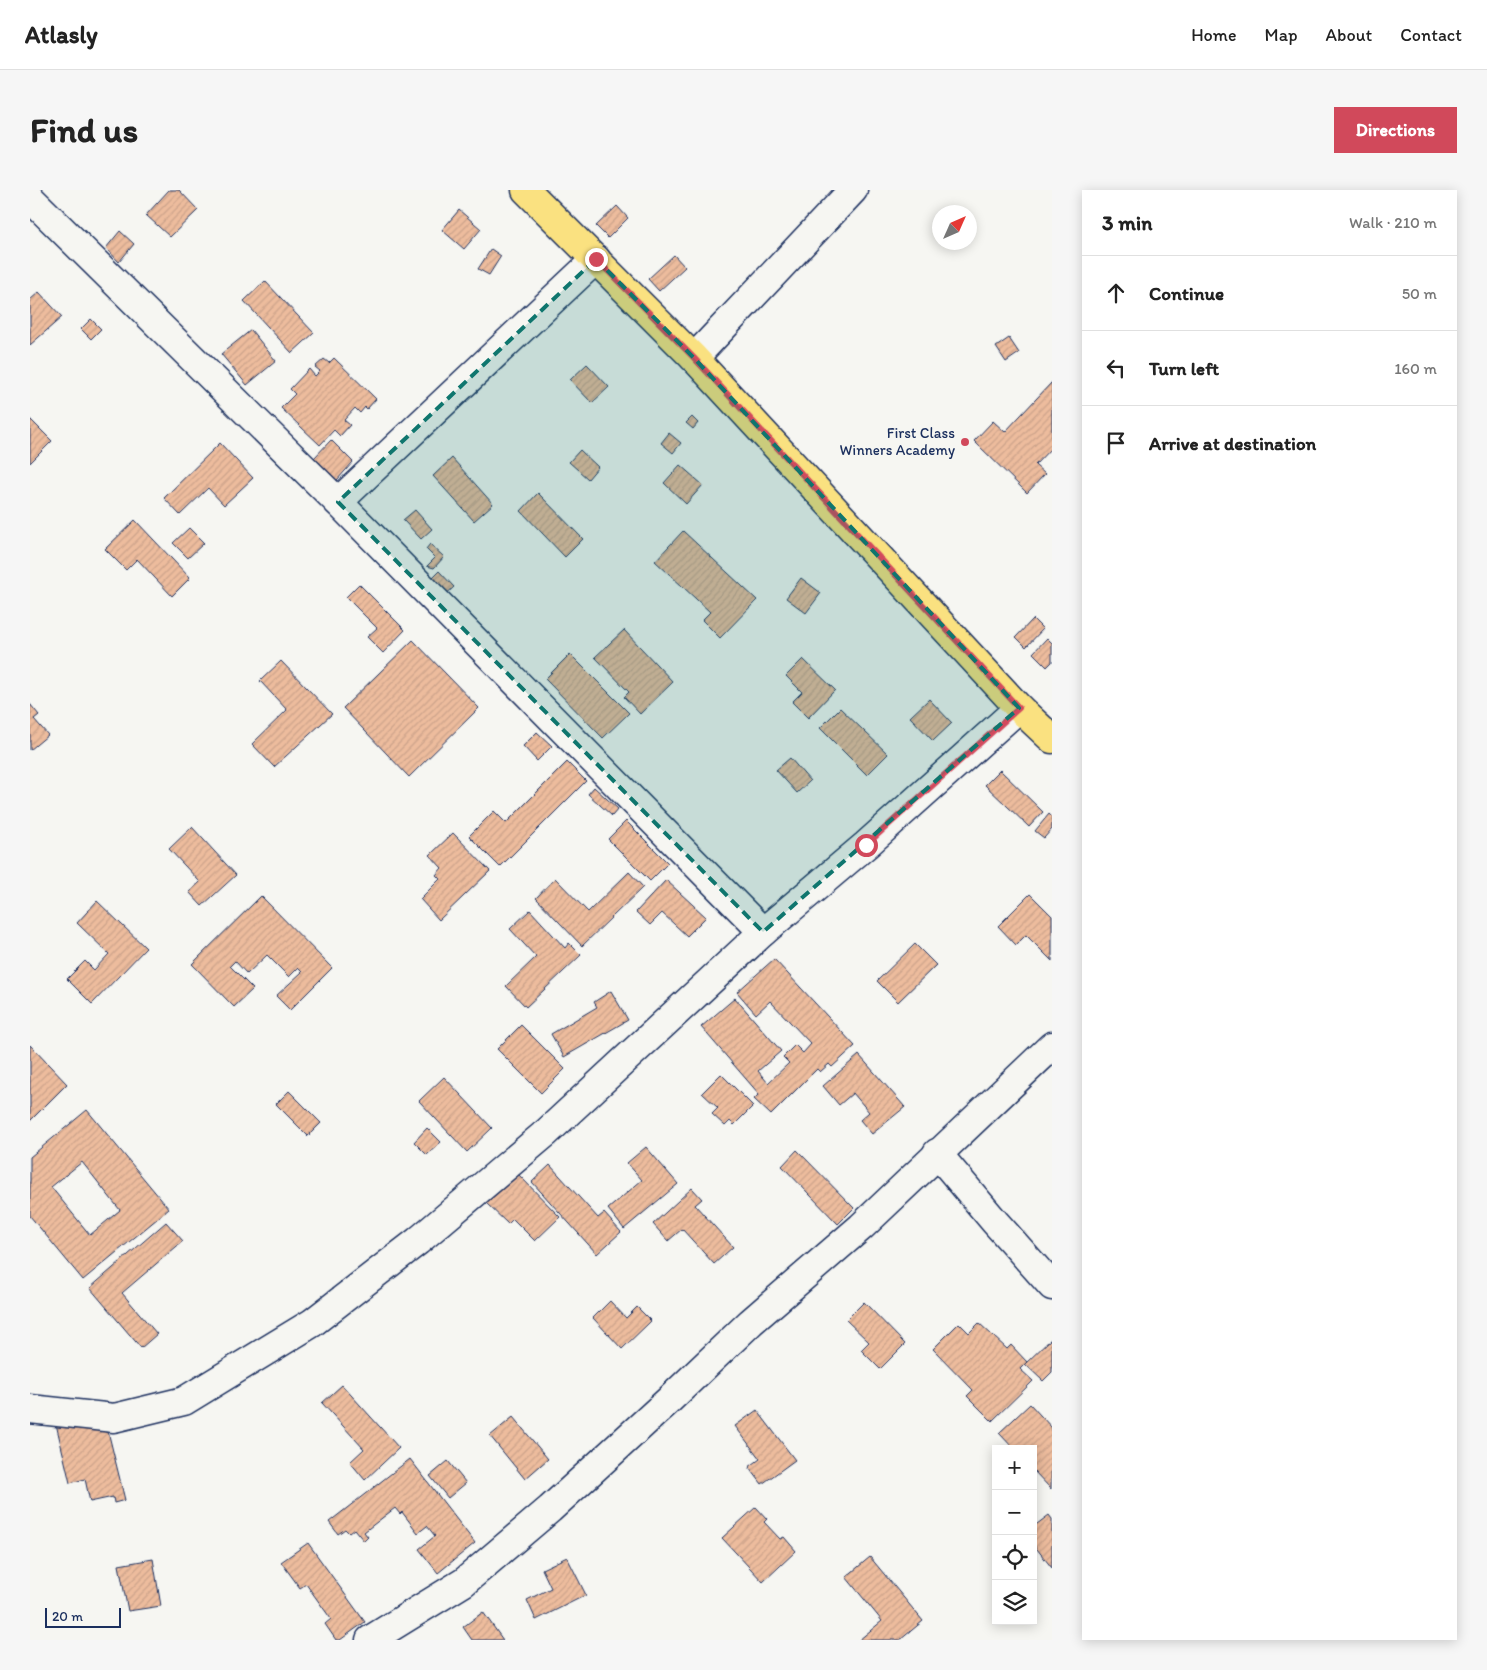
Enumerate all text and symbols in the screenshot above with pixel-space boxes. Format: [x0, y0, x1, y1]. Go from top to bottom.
text: Atlasly [25, 20, 98, 49]
text: Home [1191, 24, 1237, 46]
text: Map [1265, 24, 1298, 46]
text: About [1326, 24, 1372, 46]
text: Contact [1400, 24, 1462, 46]
button: Directions [1334, 107, 1457, 153]
text: Find us [30, 109, 138, 151]
north arrow [932, 205, 977, 250]
text: 3 min [1102, 210, 1152, 235]
text: Walk · 210 m [1349, 213, 1437, 232]
route end [585, 248, 608, 271]
icon: ahead [1102, 279, 1130, 307]
text: Continue [1149, 282, 1224, 305]
text: 50 m [1402, 284, 1437, 303]
icon: left [1102, 354, 1130, 382]
text: Turn left [1149, 357, 1219, 380]
text: 160 m [1394, 359, 1437, 378]
place label: First Class Winners Academy [840, 424, 955, 459]
icon: arrive [1102, 429, 1130, 457]
text: Arrive at destination [1149, 432, 1316, 455]
marker: First Class Winners Academy [959, 436, 971, 448]
route start [855, 834, 878, 857]
map controls [992, 1445, 1037, 1625]
button: + [992, 1445, 1037, 1490]
button: − [992, 1490, 1037, 1535]
button: locate [992, 1535, 1037, 1580]
button: layers [992, 1580, 1037, 1625]
scale bar [45, 1605, 121, 1628]
text: 20 m [52, 1608, 83, 1625]

